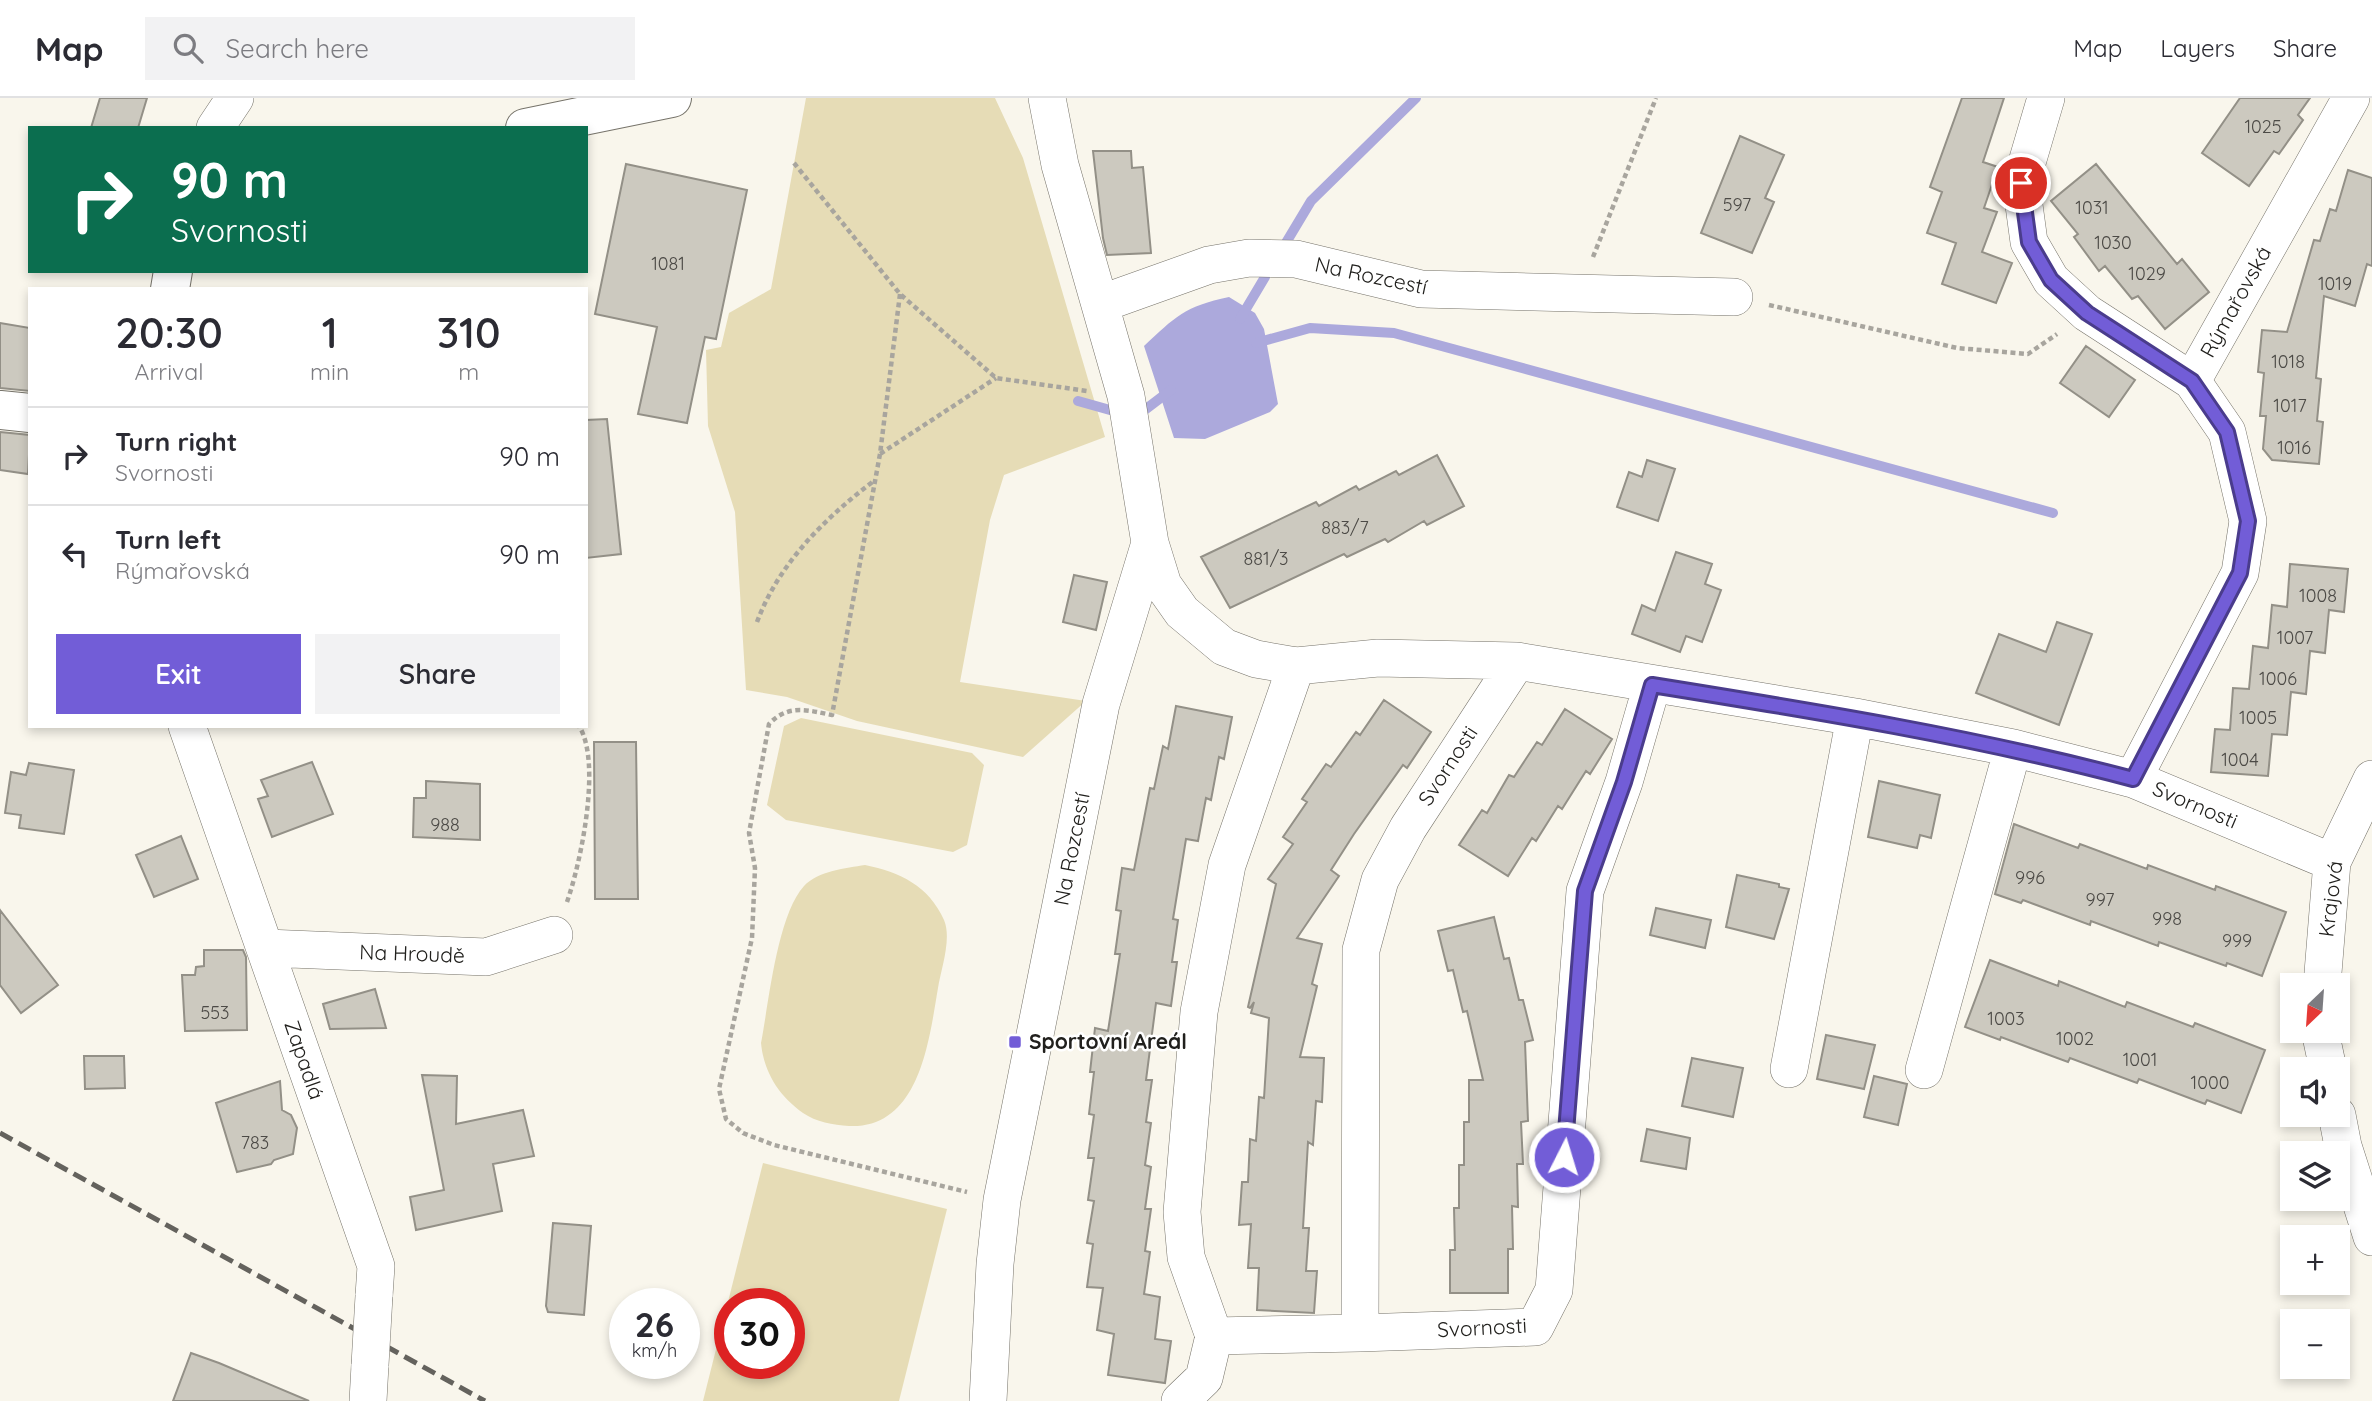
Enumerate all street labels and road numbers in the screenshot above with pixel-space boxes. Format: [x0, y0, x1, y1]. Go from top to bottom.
street label: Rýmařovská [2194, 241, 2276, 362]
street label: Na Rozcestí [1313, 250, 1430, 300]
street label: Svornosti [1412, 721, 1483, 810]
street label: Svornosti [2149, 775, 2242, 834]
street label: Na Rozcestí [1047, 790, 1095, 907]
street label: Krajová [2312, 859, 2348, 938]
street label: Na Hroudě [359, 938, 465, 968]
street label: Zapadlá [279, 1017, 331, 1103]
street label: Svornosti [1436, 1312, 1527, 1342]

